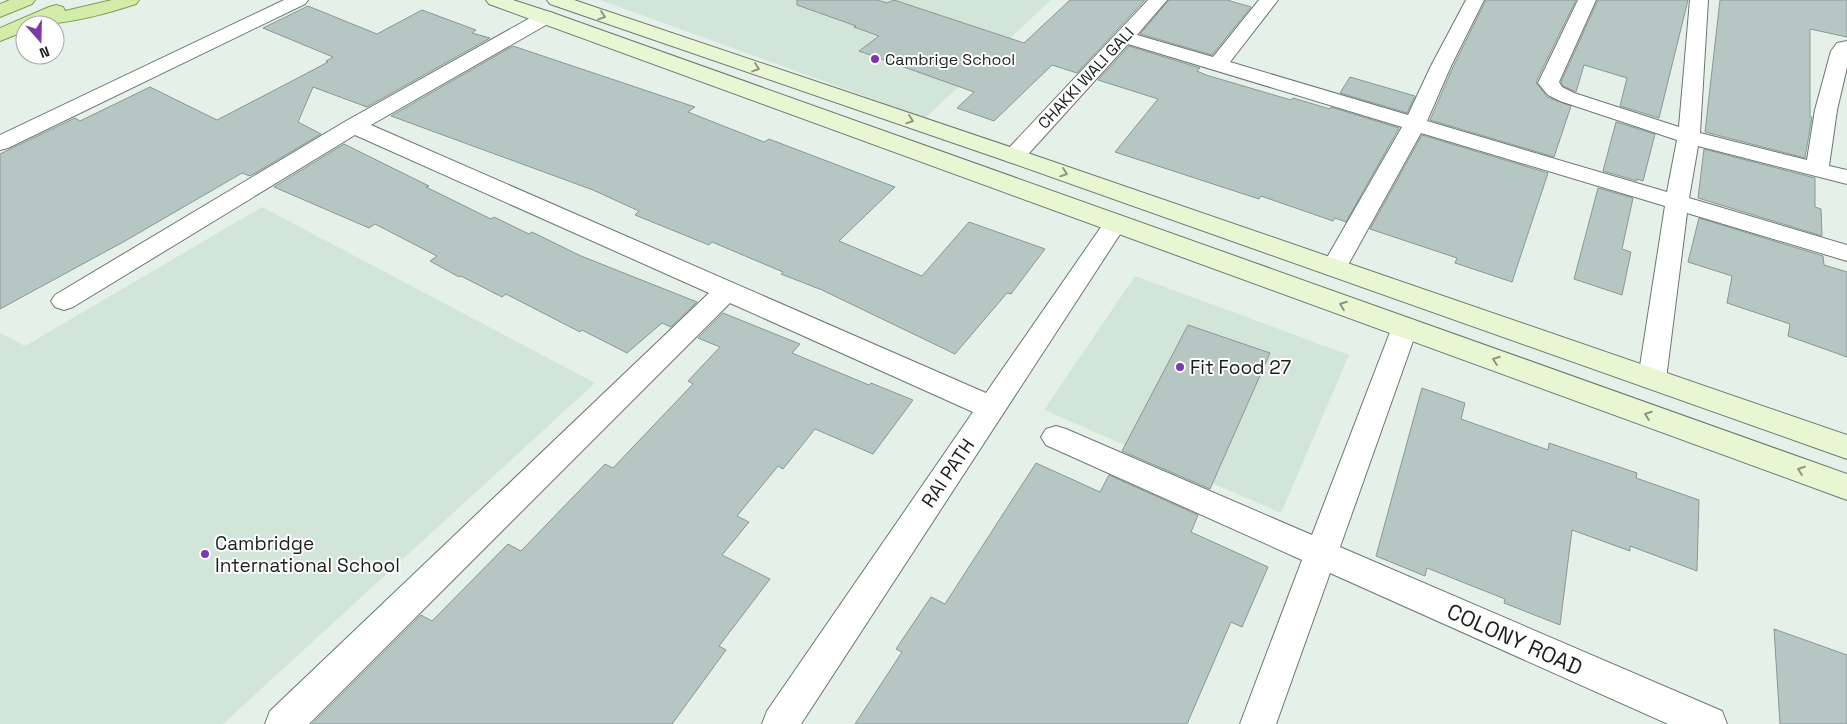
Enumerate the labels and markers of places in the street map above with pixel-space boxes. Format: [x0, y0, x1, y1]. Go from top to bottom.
place label: Cambrige School [885, 49, 1015, 70]
marker: Cambrige School [869, 53, 881, 65]
place label: Fit Food 27 [1190, 355, 1292, 380]
marker: Fit Food 27 [1174, 361, 1186, 373]
place label: Cambridge International School [215, 531, 400, 578]
marker: Cambridge International School [199, 548, 211, 560]

